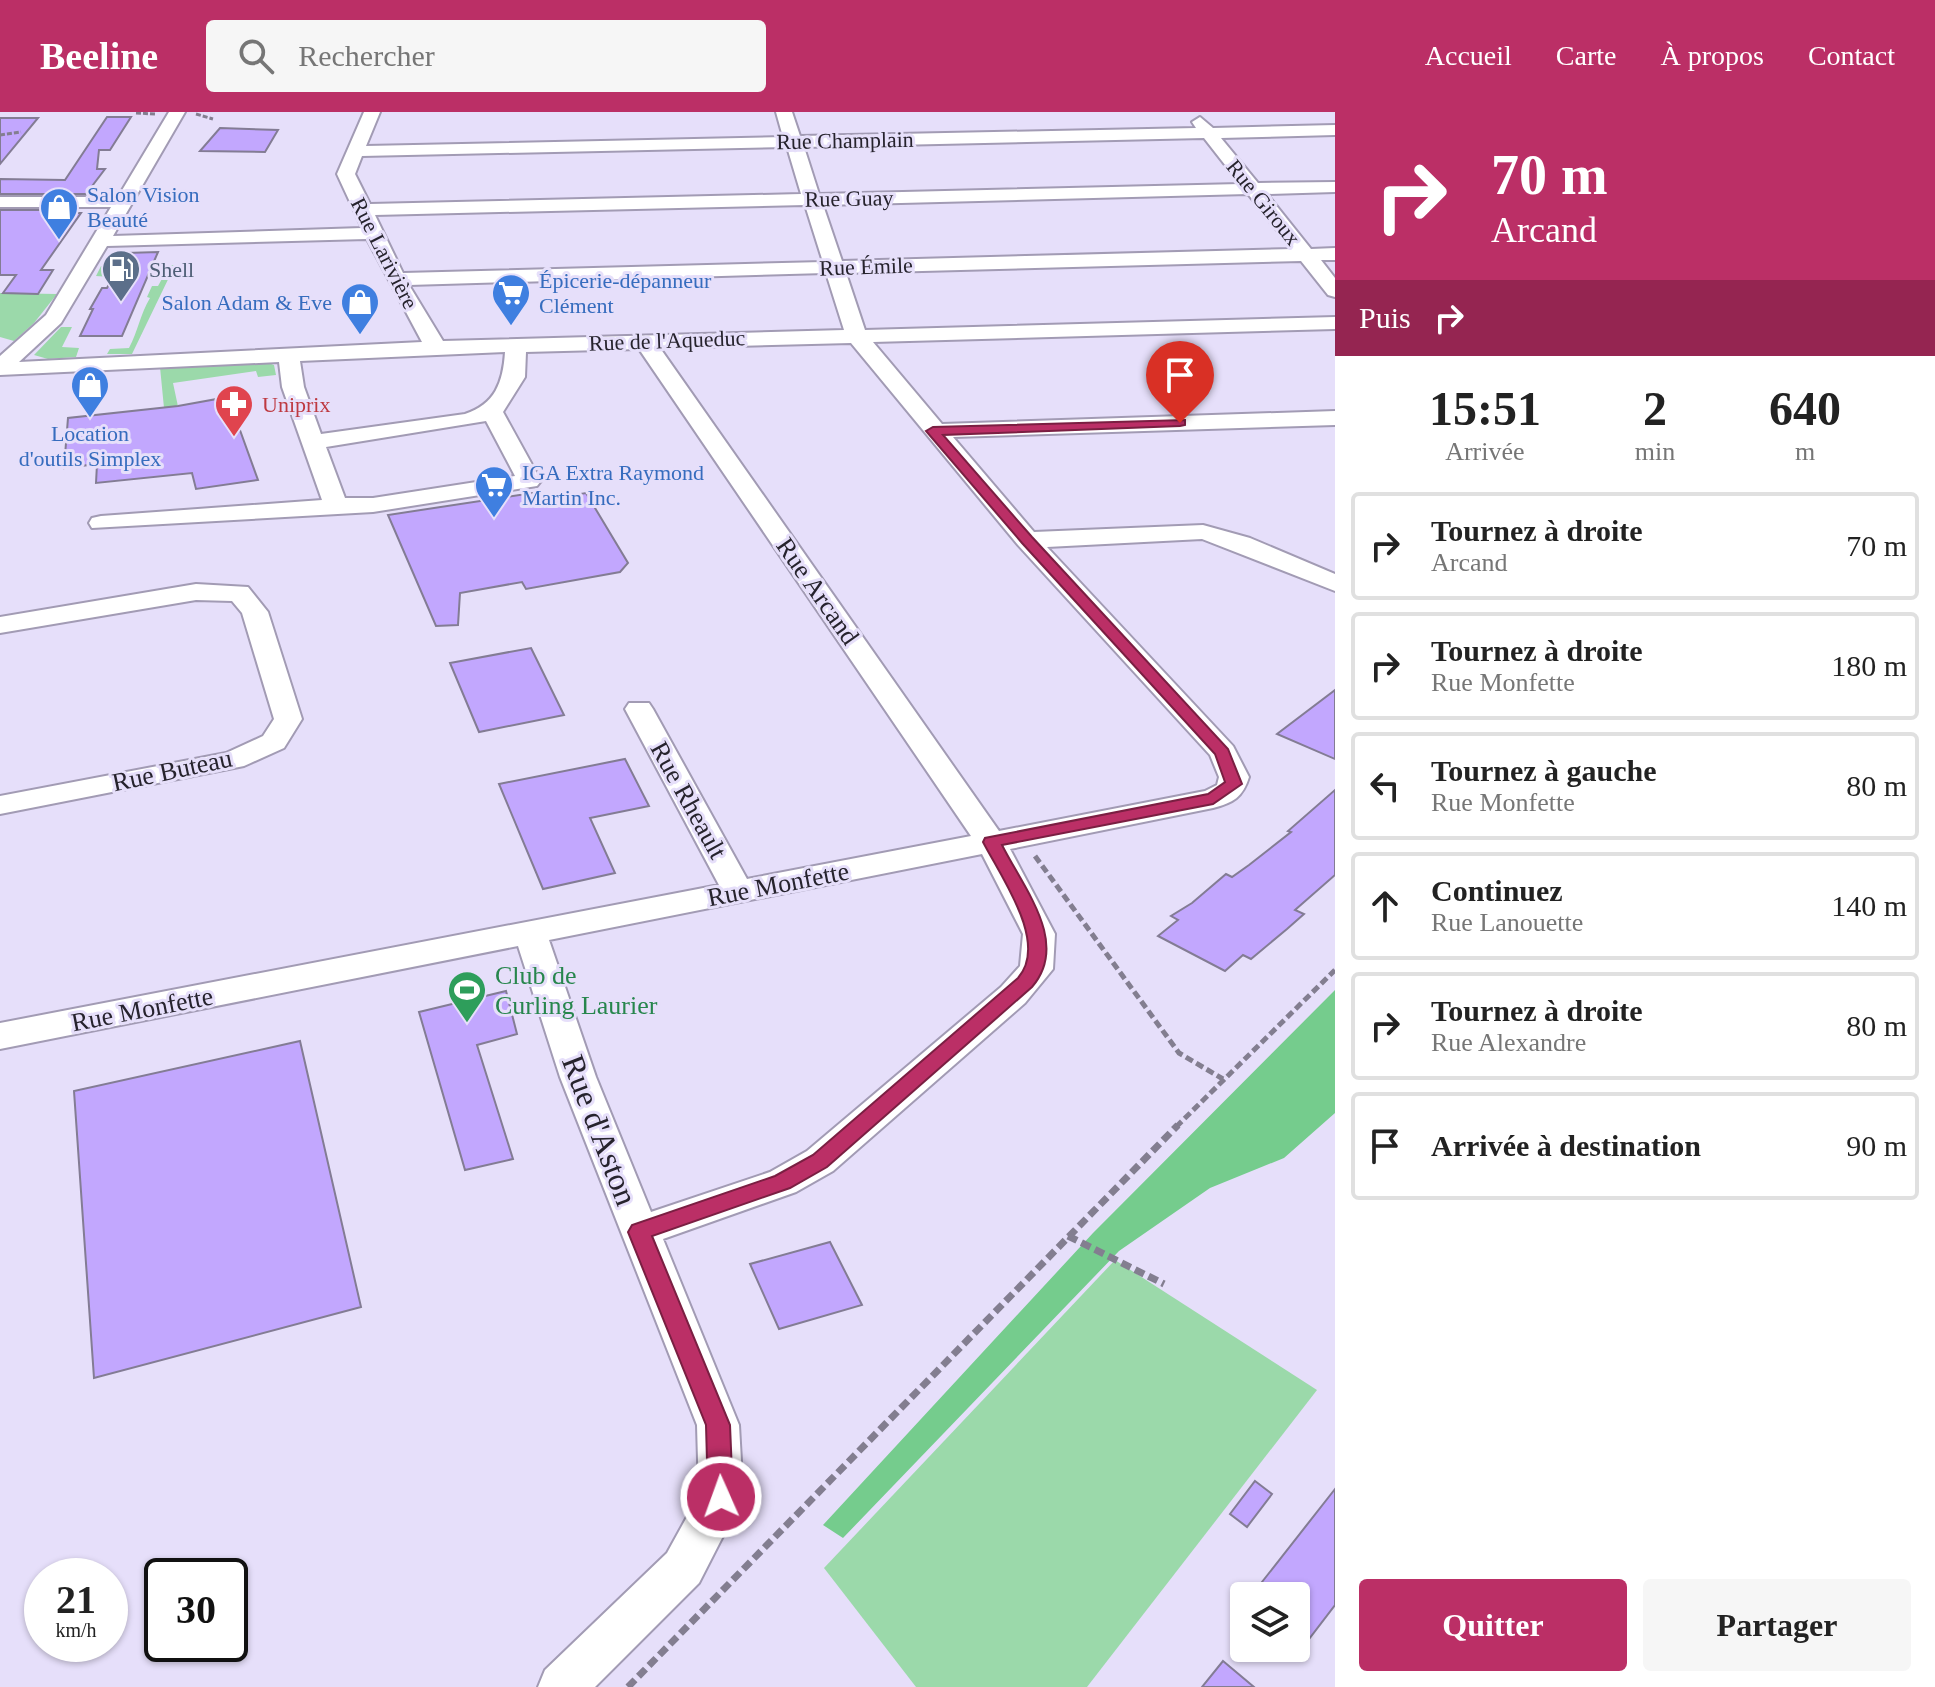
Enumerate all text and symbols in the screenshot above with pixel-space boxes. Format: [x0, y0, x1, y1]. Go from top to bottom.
search box [206, 20, 766, 92]
icon: search [234, 34, 278, 78]
text: Beeline [40, 35, 158, 77]
text: Rechercher [298, 39, 435, 72]
text: Accueil [1425, 40, 1512, 71]
text: Carte [1556, 40, 1616, 71]
text: À propos [1660, 40, 1764, 71]
text: Contact [1808, 40, 1895, 71]
street label: Rue Champlain [776, 127, 914, 154]
icon: right [1359, 144, 1463, 248]
text: 70 m [1491, 144, 1608, 206]
street label: Rue Giroux [1221, 154, 1306, 250]
place label: Salon Vision Beauté [87, 182, 200, 232]
street label: Rue Guay [805, 185, 894, 212]
shop icon: Salon Vision Beauté [38, 186, 80, 241]
street label: Rue Larivière [346, 193, 423, 313]
text: Arcand [1491, 210, 1597, 250]
fuel station icon: Shell [100, 248, 142, 303]
street label: Rue Émile [819, 252, 913, 281]
place label: Shell [149, 257, 194, 282]
place label: Épicerie-dépanneur Clément [539, 268, 712, 318]
supermarket icon: Épicerie-dépanneur Clément [490, 272, 532, 327]
shop icon: Salon Adam & Eve [339, 281, 381, 336]
place label: Salon Adam & Eve [162, 290, 332, 315]
icon: right [1427, 296, 1471, 340]
text: Puis [1359, 301, 1411, 334]
street label: Rue de l'Aqueduc [588, 325, 746, 356]
pin [1146, 341, 1214, 423]
icon: arrive [1158, 353, 1202, 397]
shop icon: Location d'outils Simplex [69, 364, 111, 419]
text: 15:51 [1429, 382, 1541, 435]
text: 2 [1643, 382, 1667, 435]
text: 640 [1769, 382, 1841, 435]
pharmacy icon: Uniprix [213, 383, 255, 438]
place label: Uniprix [262, 392, 330, 417]
place label: Location d'outils Simplex [19, 421, 161, 471]
text: Arrivée [1445, 437, 1525, 466]
text: min [1635, 437, 1675, 466]
text: m [1795, 437, 1815, 466]
place label: IGA Extra Raymond Martin Inc. [522, 460, 704, 510]
supermarket icon: IGA Extra Raymond Martin Inc. [473, 464, 515, 519]
text: Tournez à droite [1431, 514, 1643, 547]
icon: right [1363, 524, 1407, 568]
text: 70 m [1846, 529, 1907, 562]
street label: Rue Arcand [770, 532, 865, 650]
text: Arcand [1431, 548, 1508, 577]
text: Tournez à droite [1431, 634, 1643, 667]
icon: right [1363, 644, 1407, 688]
text: 180 m [1831, 649, 1907, 682]
text: Rue Monfette [1431, 668, 1575, 697]
street label: Rue Rheault [645, 737, 733, 864]
street label: Rue Buteau [109, 744, 235, 797]
text: Tournez à gauche [1431, 754, 1657, 787]
icon: left [1363, 764, 1407, 808]
text: 80 m [1846, 769, 1907, 802]
text: Rue Monfette [1431, 788, 1575, 817]
street label: Rue Monfette [705, 857, 851, 912]
text: Continuez [1431, 874, 1563, 907]
icon: ahead [1363, 884, 1407, 928]
text: 140 m [1831, 889, 1907, 922]
text: Rue Lanouette [1431, 908, 1583, 937]
place label: Club de Curling Laurier [495, 961, 658, 1020]
sports icon: Club de Curling Laurier [446, 969, 488, 1024]
street label: Rue Monfette [69, 982, 215, 1037]
text: Tournez à droite [1431, 994, 1643, 1027]
icon: right [1363, 1004, 1407, 1048]
text: 80 m [1846, 1009, 1907, 1042]
text: Rue Alexandre [1431, 1028, 1586, 1057]
street label: Rue d'Aston [555, 1050, 645, 1210]
icon: arrive [1363, 1124, 1407, 1168]
text: Arrivée à destination [1431, 1129, 1701, 1162]
text: 90 m [1846, 1129, 1907, 1162]
position arrow [679, 1455, 763, 1539]
speed limit sign: 30 [144, 1558, 248, 1662]
text: 21 [56, 1577, 96, 1622]
button: Quitter [1359, 1579, 1627, 1671]
button: Partager [1643, 1579, 1911, 1671]
map controls [1230, 1582, 1310, 1662]
button: layers [1230, 1582, 1310, 1662]
text: km/h [55, 1619, 97, 1641]

